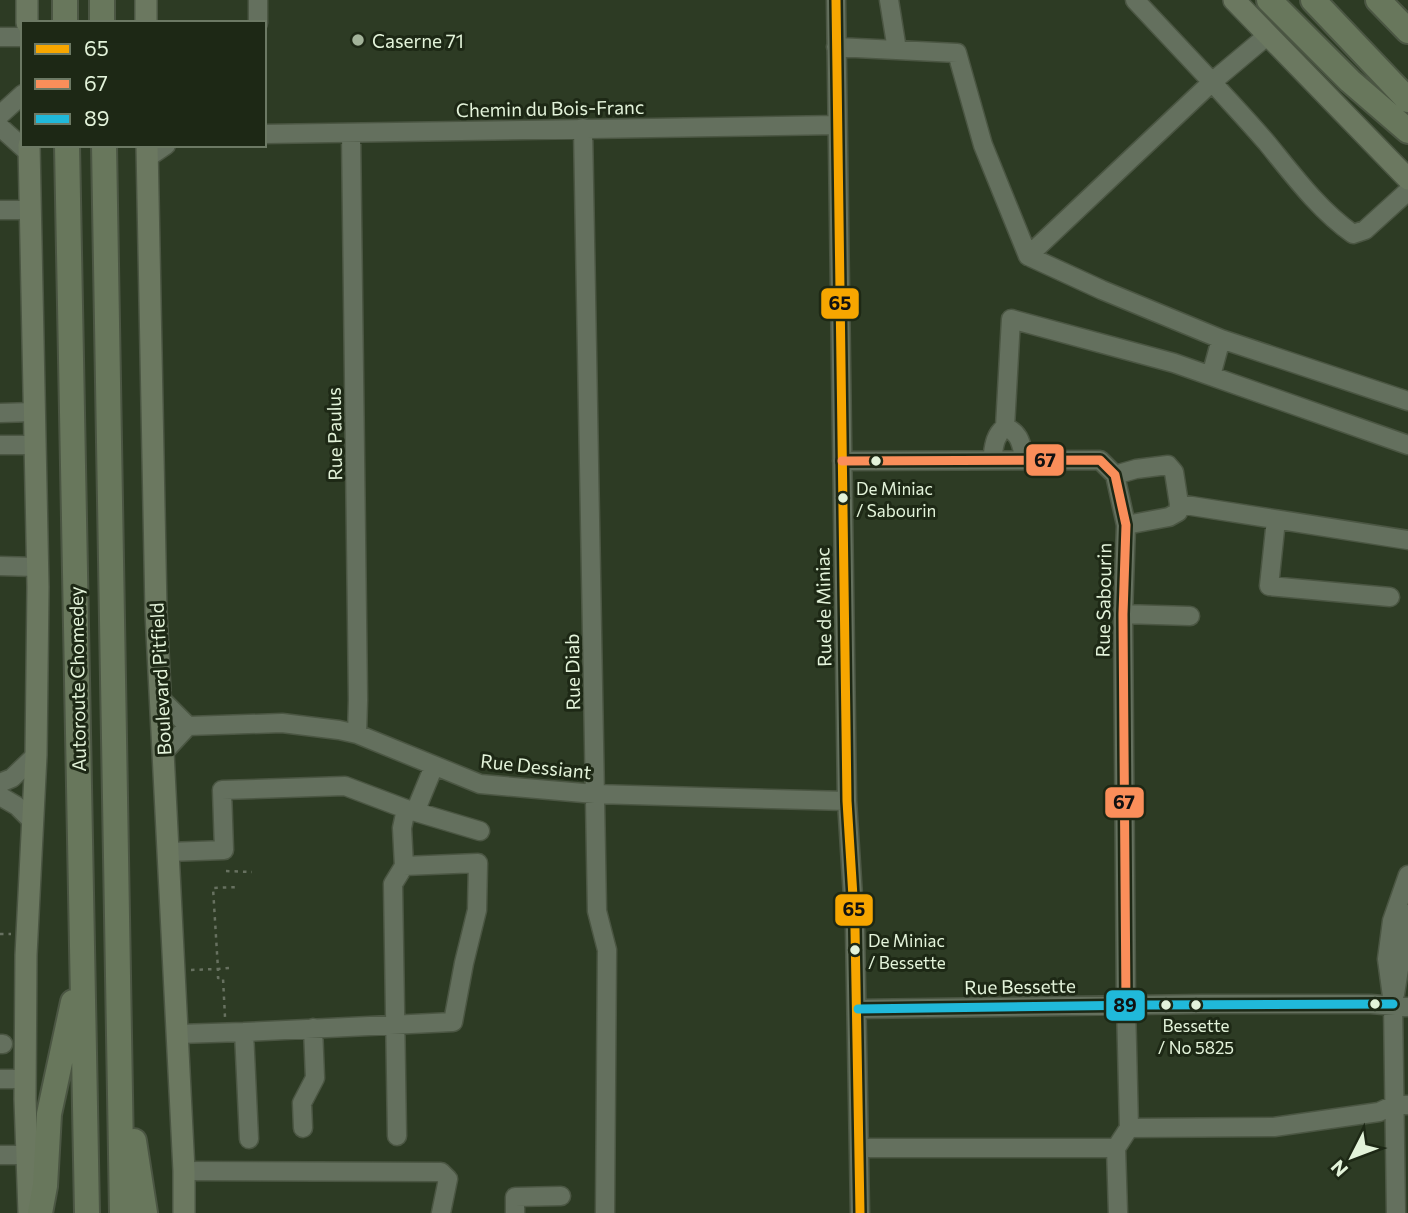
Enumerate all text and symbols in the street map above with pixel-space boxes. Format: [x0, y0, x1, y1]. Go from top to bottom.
legend [21, 21, 266, 147]
place label: Caserne 71 [372, 29, 464, 52]
marker: Caserne 71 [350, 32, 366, 48]
text: 65 [84, 35, 109, 60]
text: 67 [84, 70, 108, 95]
street label: Chemin du Bois-Franc [456, 95, 644, 121]
text: 89 [84, 105, 110, 130]
line badge: 65 [820, 287, 860, 320]
text: 65 [829, 291, 851, 314]
street label: Rue Paulus [322, 387, 346, 481]
line badge: 67 [1025, 443, 1065, 477]
text: 67 [1034, 448, 1056, 471]
unlabelled marker [869, 454, 883, 468]
place label: De Miniac / Sabourin [856, 478, 936, 521]
marker: De Miniac / Sabourin [836, 491, 850, 505]
street label: Rue Sabourin [1091, 543, 1115, 657]
street label: Rue de Miniac [810, 547, 836, 667]
street label: Autoroute Chomedey [64, 586, 90, 772]
street label: Boulevard Pitfield [145, 602, 175, 756]
street label: Rue Diab [560, 633, 584, 711]
street label: Rue Dessiant [479, 749, 593, 783]
line badge: 67 [1104, 786, 1145, 819]
text: 67 [1113, 790, 1135, 813]
line badge: 65 [834, 893, 874, 927]
text: 65 [843, 897, 865, 920]
place label: De Miniac / Bessette [868, 930, 946, 973]
marker: De Miniac / Bessette [848, 943, 862, 957]
street label: Rue Bessette [964, 974, 1076, 998]
line badge: 89 [1105, 989, 1146, 1022]
text: 89 [1113, 993, 1137, 1016]
unlabelled marker [1368, 997, 1382, 1011]
unlabelled marker [1159, 998, 1173, 1012]
marker: Bessette / No 5825 [1189, 998, 1203, 1012]
place label: Bessette / No 5825 [1158, 1015, 1234, 1058]
north arrow [1317, 1122, 1387, 1192]
text: N [1326, 1156, 1352, 1182]

